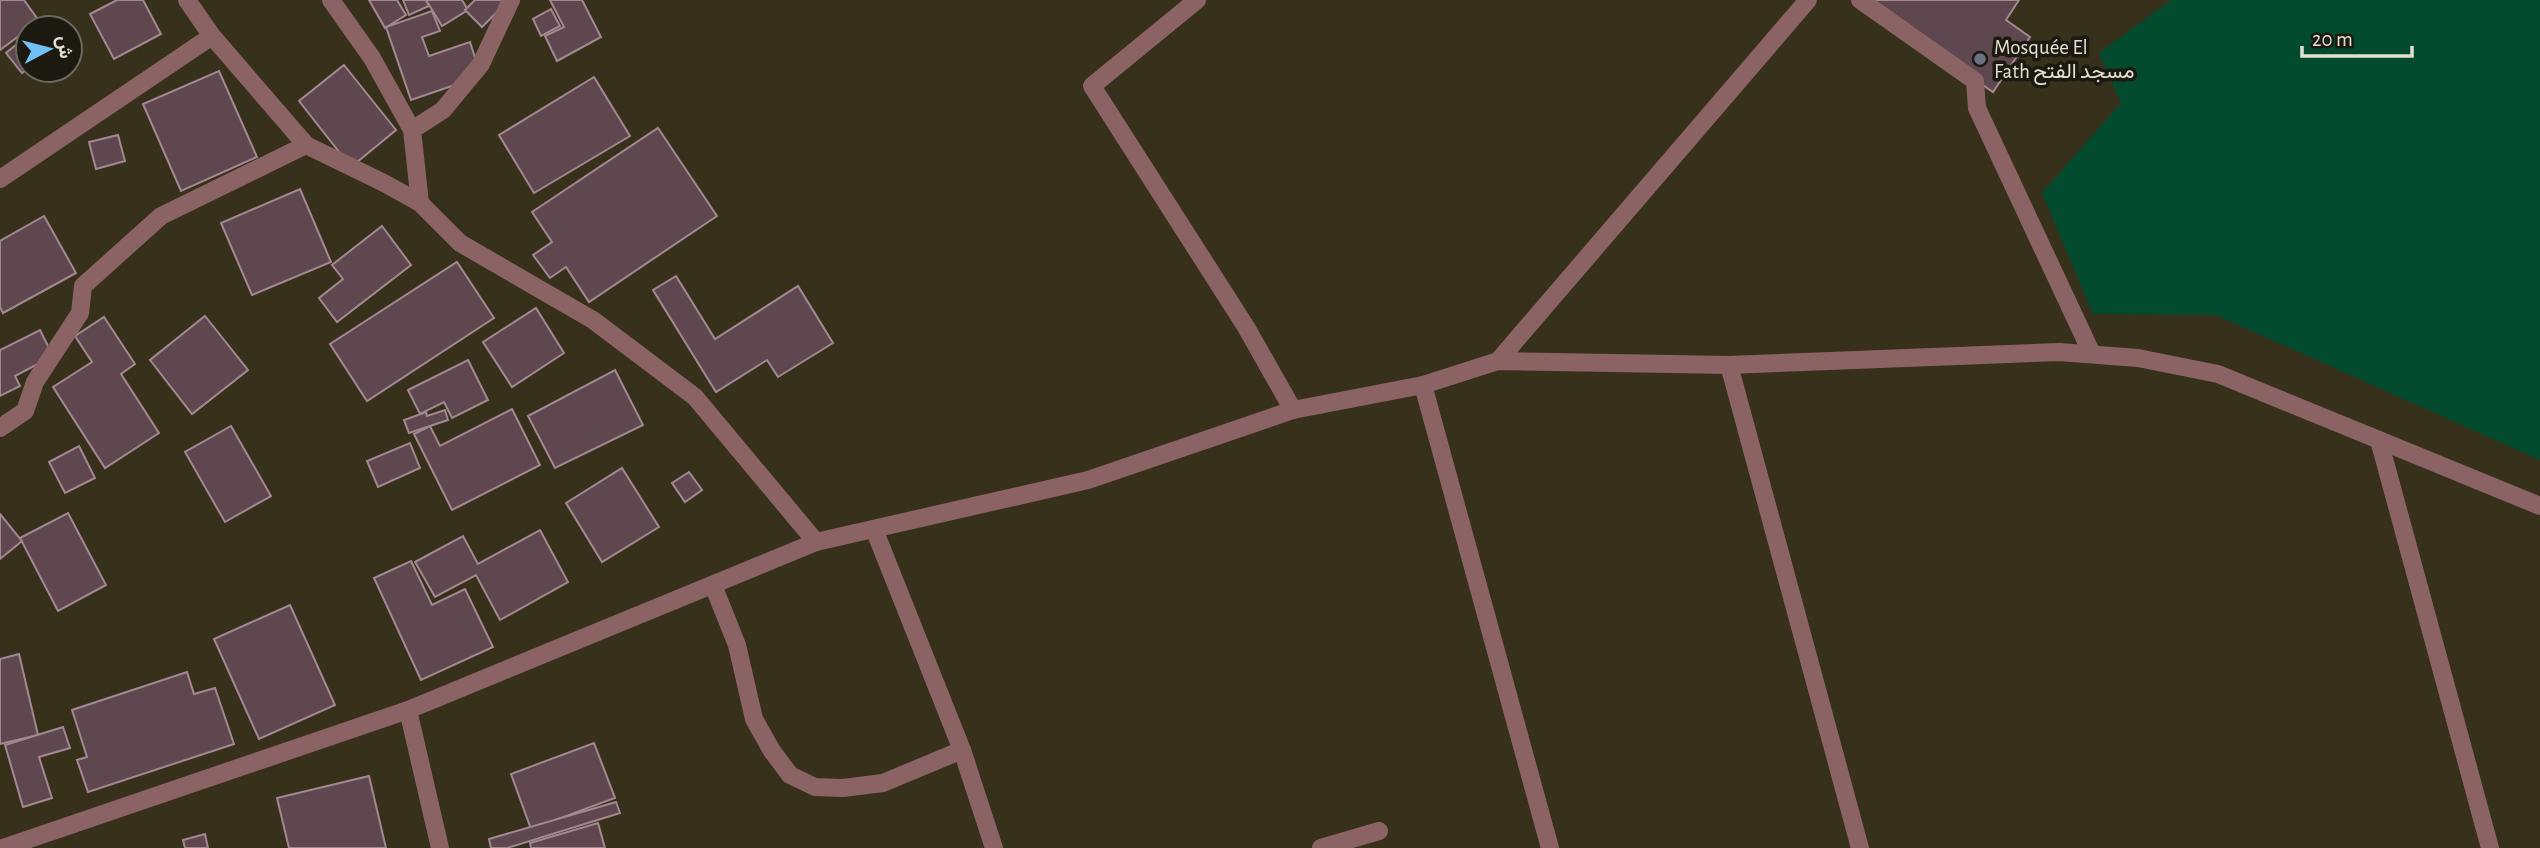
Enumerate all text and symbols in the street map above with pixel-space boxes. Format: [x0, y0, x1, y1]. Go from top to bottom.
north arrow [14, 14, 84, 84]
scale bar [2302, 14, 2412, 58]
text: 20 m [2312, 29, 2353, 50]
text: ش [53, 35, 75, 60]
place label: Mosquée El Fath مسجد الفتح [1994, 37, 2135, 85]
marker: Mosquée El Fath مسجد الفتح [1972, 51, 1988, 67]

